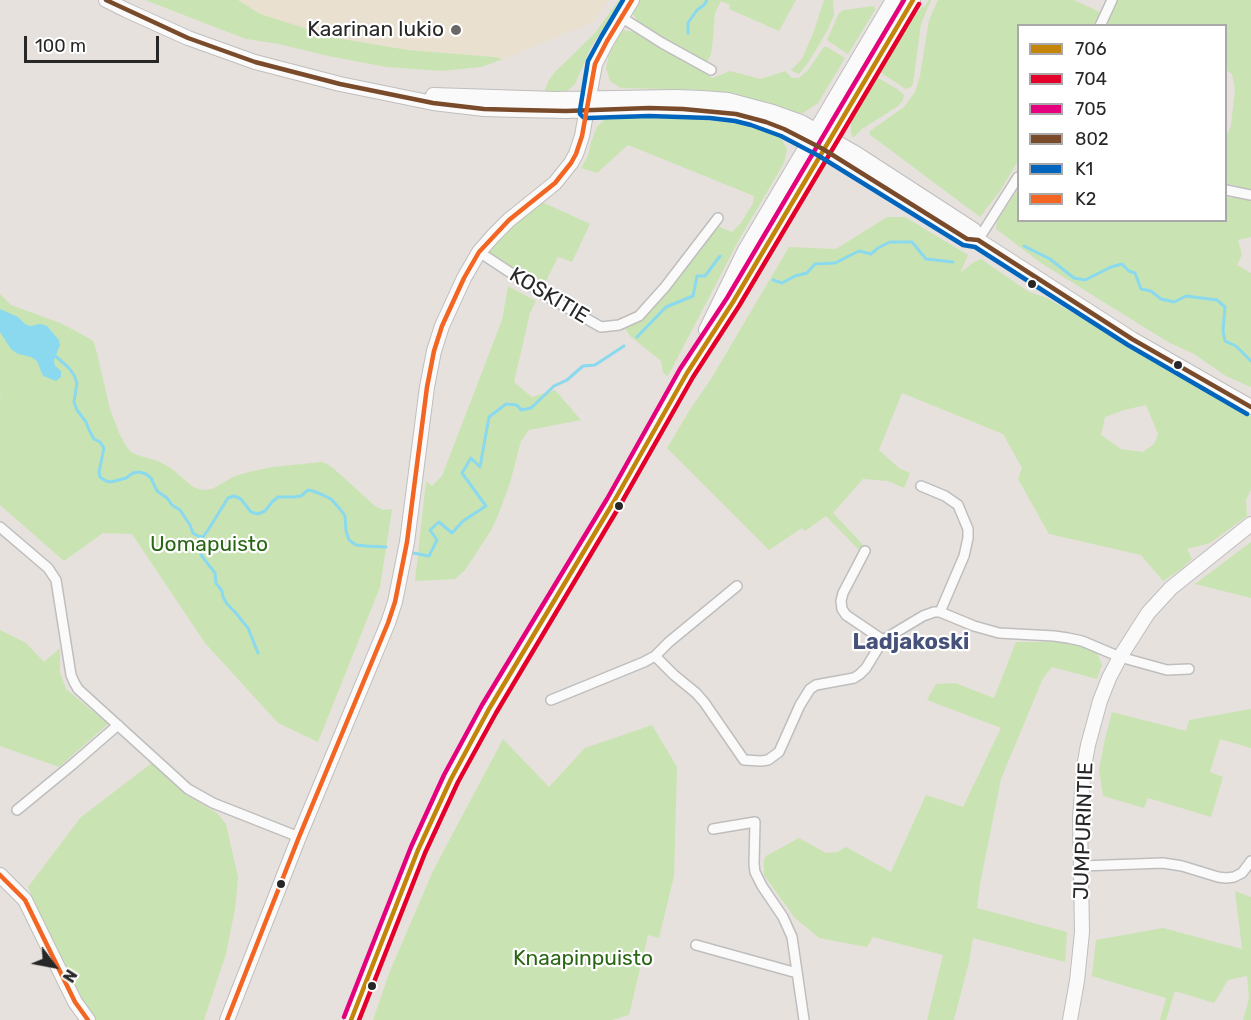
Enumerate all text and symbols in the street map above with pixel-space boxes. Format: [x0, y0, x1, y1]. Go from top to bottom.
place label: Kaarinan lukio [307, 17, 444, 43]
marker: Kaarinan lukio [449, 23, 463, 37]
scale bar [27, 24, 162, 62]
legend [1017, 24, 1227, 222]
text: 100 m [35, 35, 86, 57]
text: 706 [1075, 38, 1107, 60]
text: 704 [1075, 68, 1107, 90]
text: 705 [1075, 98, 1106, 120]
text: 802 [1075, 128, 1108, 150]
text: K1 [1075, 158, 1093, 180]
text: K2 [1075, 188, 1096, 210]
street label: KOSKITIE [505, 263, 593, 329]
unlabelled marker [1026, 278, 1038, 290]
unlabelled marker [1172, 359, 1184, 371]
unlabelled marker [613, 500, 625, 512]
park label: Uomapuisto [150, 532, 268, 558]
district label: Ladjakoski [853, 630, 969, 656]
street label: JUMPURINTIE [1069, 762, 1099, 900]
unlabelled marker [275, 878, 287, 890]
north arrow [24, 936, 84, 996]
park label: Knaapinpuisto [513, 946, 653, 972]
text: N [59, 966, 81, 986]
unlabelled marker [366, 980, 378, 992]

